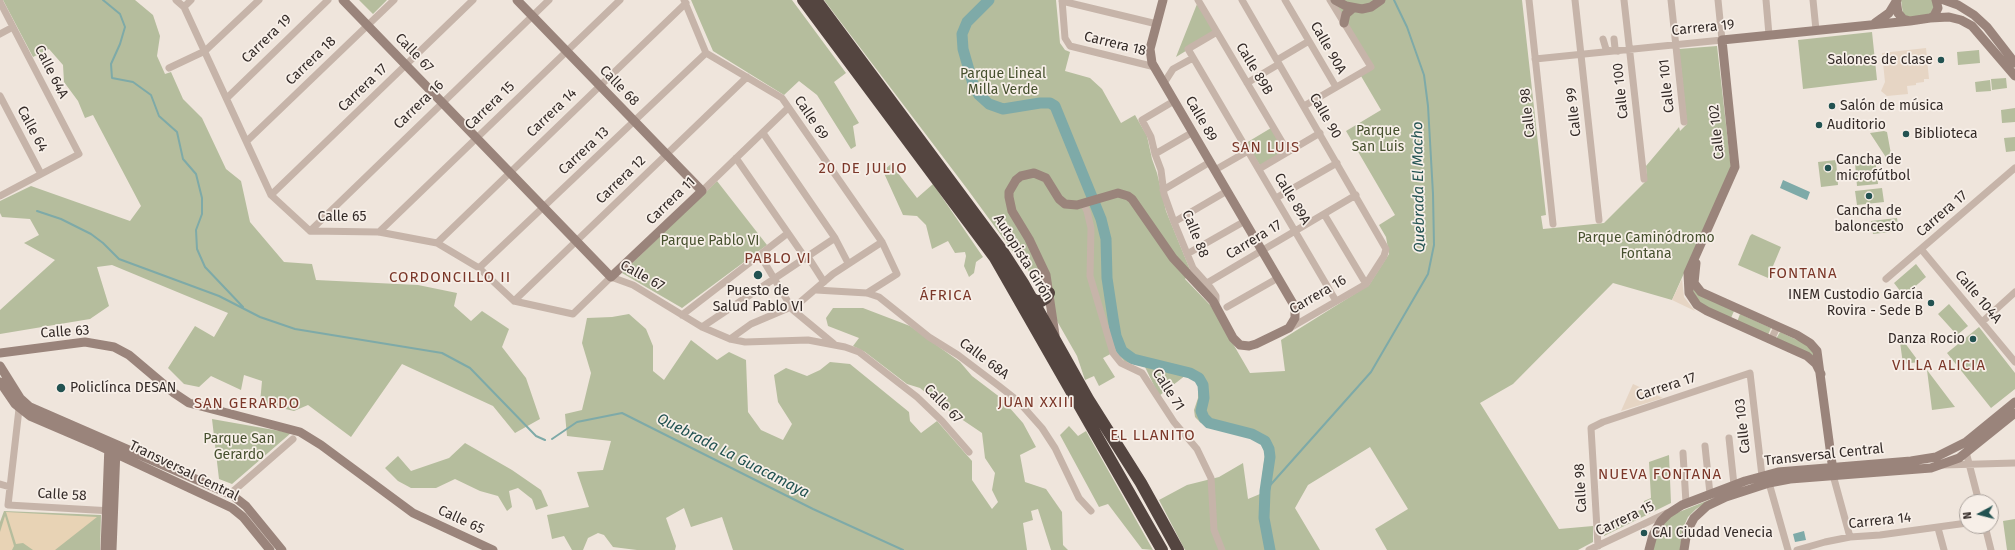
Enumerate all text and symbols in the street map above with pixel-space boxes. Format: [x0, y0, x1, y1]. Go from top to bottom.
street label: Carrera 19 [239, 11, 295, 67]
street label: Carrera 19 [1671, 16, 1735, 40]
street label: Calle 90A [1306, 19, 1350, 77]
street label: Carrera 18 [1082, 28, 1148, 60]
street label: Calle 67 [391, 30, 437, 76]
street label: Carrera 18 [282, 33, 340, 89]
street label: Calle 89B [1232, 40, 1276, 98]
street label: Calle 64A [30, 43, 72, 101]
place label: Salones de clase [1828, 52, 1933, 68]
marker: Salones de clase [1936, 55, 1946, 65]
street label: Calle 101 [1656, 58, 1678, 114]
street label: Carrera 17 [335, 60, 391, 116]
street label: Calle 68 [596, 62, 642, 110]
street label: Calle 100 [1610, 62, 1632, 120]
park label: Parque Lineal Milla Verde [960, 66, 1046, 98]
street label: Carrera 16 [390, 77, 448, 133]
street label: Carrera 15 [462, 78, 518, 134]
street label: Carrera 14 [523, 85, 581, 141]
street label: Calle 98 [1517, 87, 1539, 139]
street label: Calle 99 [1563, 87, 1585, 137]
street label: Calle 90 [1305, 90, 1345, 142]
street label: Calle 69 [790, 93, 832, 143]
street label: Calle 89 [1181, 93, 1221, 145]
place label: Salón de música [1840, 98, 1944, 114]
marker: Salón de música [1827, 101, 1837, 111]
street label: Calle 64 [13, 103, 51, 155]
street label: Calle 102 [1706, 104, 1728, 160]
place label: Auditorio [1827, 117, 1886, 133]
marker: Auditorio [1814, 120, 1824, 130]
water label: Quebrada El Macho [1409, 121, 1429, 253]
park label: Parque San Luis [1352, 123, 1404, 156]
street label: Carrera 13 [555, 124, 613, 178]
place label: Biblioteca [1914, 126, 1978, 142]
marker: Biblioteca [1901, 129, 1911, 139]
district label: SAN LUIS [1232, 139, 1300, 157]
street label: Carrera 12 [593, 152, 649, 208]
place label: Cancha de microfútbol [1836, 152, 1910, 184]
district label: 20 DE JULIO [818, 160, 908, 178]
marker: Cancha de microfútbol [1823, 163, 1833, 173]
street label: Calle 89A [1270, 170, 1314, 228]
street label: Carrera 11 [643, 174, 699, 228]
street label: Carrera 17 [1913, 187, 1971, 241]
marker: Cancha de baloncesto [1864, 191, 1874, 201]
place label: Cancha de baloncesto [1834, 203, 1904, 236]
street label: Calle 88 [1178, 208, 1212, 260]
street label: Calle 65 [317, 209, 367, 225]
street label: Autopista Girón [990, 212, 1056, 304]
street label: Carrera 17 [1223, 217, 1285, 263]
park label: Parque Caminódromo Fontana [1577, 230, 1715, 262]
park label: Parque Pablo VI [661, 233, 759, 249]
district label: PABLO VI [744, 250, 812, 268]
street label: Calle 67 [617, 257, 667, 295]
district label: FONTANA [1768, 265, 1838, 283]
street label: Calle 104A [1951, 267, 2005, 327]
district label: CORDONCILLO II [389, 269, 511, 287]
marker: Puesto de Salud Pablo VI [752, 269, 764, 281]
street label: Carrera 16 [1286, 272, 1350, 318]
place label: Puesto de Salud Pablo VI [713, 283, 803, 316]
district label: ÁFRICA [920, 287, 972, 305]
place label: INEM Custodio García Rovira - Sede B [1788, 287, 1923, 320]
marker: INEM Custodio García Rovira - Sede B [1926, 298, 1936, 308]
street label: Calle 63 [40, 322, 90, 342]
place label: Danza Rocio [1888, 331, 1965, 347]
marker: Danza Rocio [1968, 334, 1978, 344]
street label: Calle 68A [956, 335, 1012, 383]
district label: VILLA ALICIA [1892, 357, 1986, 375]
street label: Calle 71 [1148, 366, 1188, 414]
street label: Carrera 17 [1634, 369, 1698, 405]
place label: Policlínca DESAN [70, 380, 176, 396]
street label: Calle 67 [920, 381, 966, 427]
marker: Policlínca DESAN [55, 382, 67, 394]
district label: JUAN XXIII [998, 394, 1074, 412]
district label: SAN GERARDO [194, 395, 300, 413]
street label: Calle 103 [1732, 398, 1754, 454]
water label: Quebrada La Guacamaya [654, 410, 812, 502]
district label: EL LLANITO [1110, 427, 1196, 445]
park label: Parque San Gerardo [203, 431, 275, 464]
street label: Transversal Central [126, 437, 242, 505]
street label: Transversal Central [1763, 440, 1885, 470]
street label: Calle 98 [1571, 463, 1591, 513]
district label: NUEVA FONTANA [1598, 466, 1722, 484]
street label: Calle 58 [37, 485, 87, 505]
north arrow [1959, 494, 1999, 534]
street label: Carrera 15 [1593, 498, 1657, 540]
street label: Calle 65 [435, 502, 487, 538]
street label: Carrera 14 [1848, 509, 1912, 533]
text: N [1961, 511, 1974, 520]
place label: CAI Ciudad Venecia [1652, 525, 1773, 541]
marker: CAI Ciudad Venecia [1639, 528, 1649, 538]

